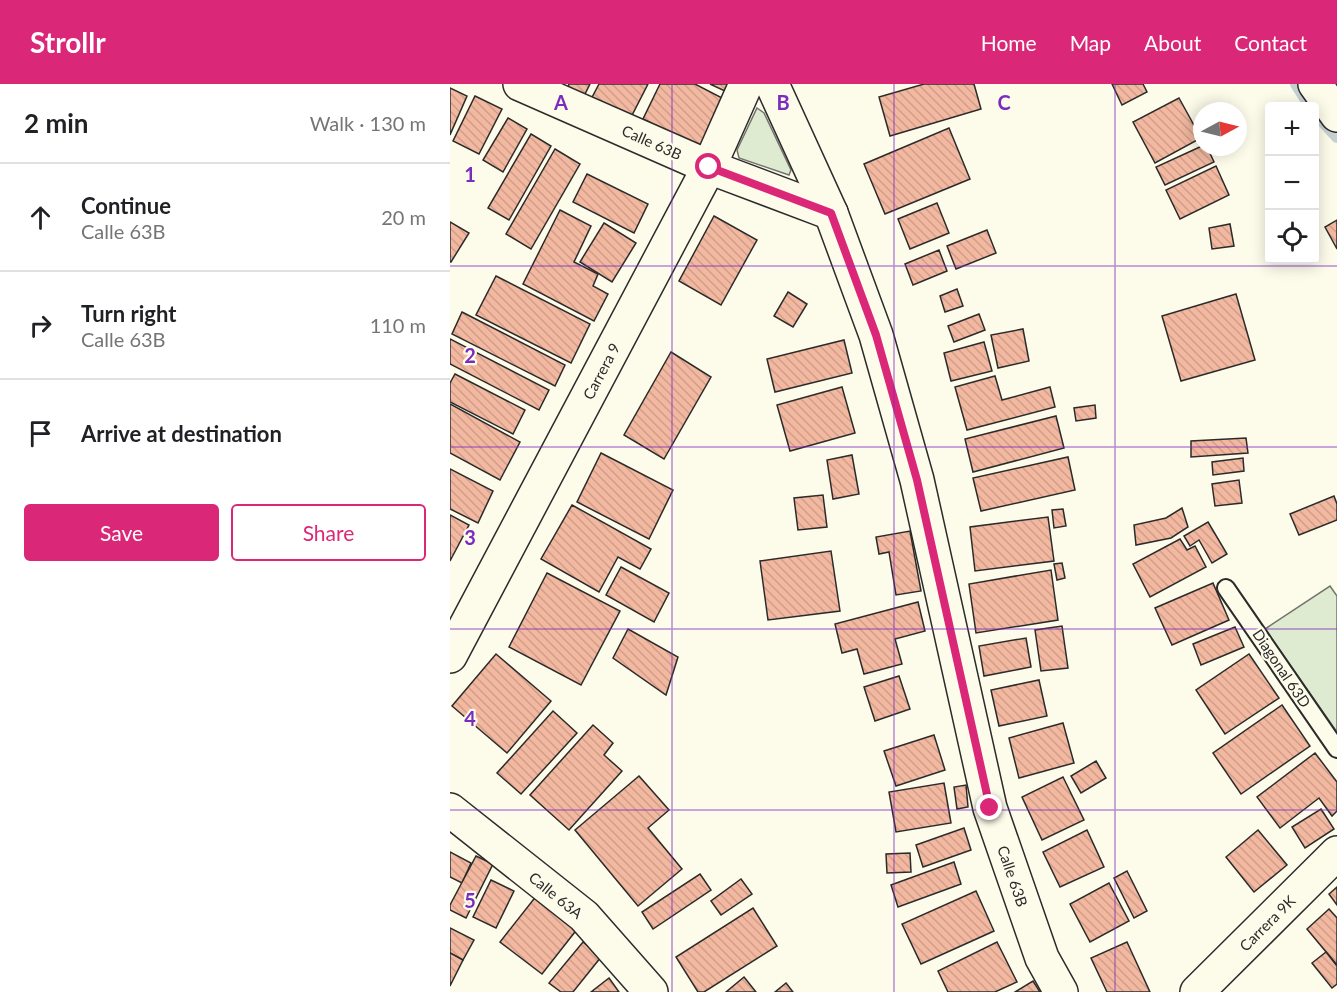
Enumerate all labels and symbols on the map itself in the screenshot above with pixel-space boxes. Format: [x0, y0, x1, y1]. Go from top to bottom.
text: A [553, 90, 568, 114]
text: B [776, 90, 790, 114]
text: C [997, 90, 1011, 114]
north arrow [1193, 102, 1247, 156]
street label: Calle 63B [619, 121, 685, 163]
route start [695, 153, 721, 179]
text: 1 [464, 162, 476, 186]
street label: Carrera 9 [579, 340, 623, 402]
text: 2 [464, 343, 476, 367]
text: 3 [464, 525, 476, 549]
street label: Diagonal 63D [1249, 625, 1315, 711]
text: 4 [464, 706, 476, 730]
route end [976, 794, 1002, 820]
street label: Calle 63B [994, 843, 1032, 909]
street label: Calle 63A [526, 868, 587, 923]
text: 5 [464, 888, 476, 912]
street label: Carrera 9K [1235, 891, 1299, 955]

